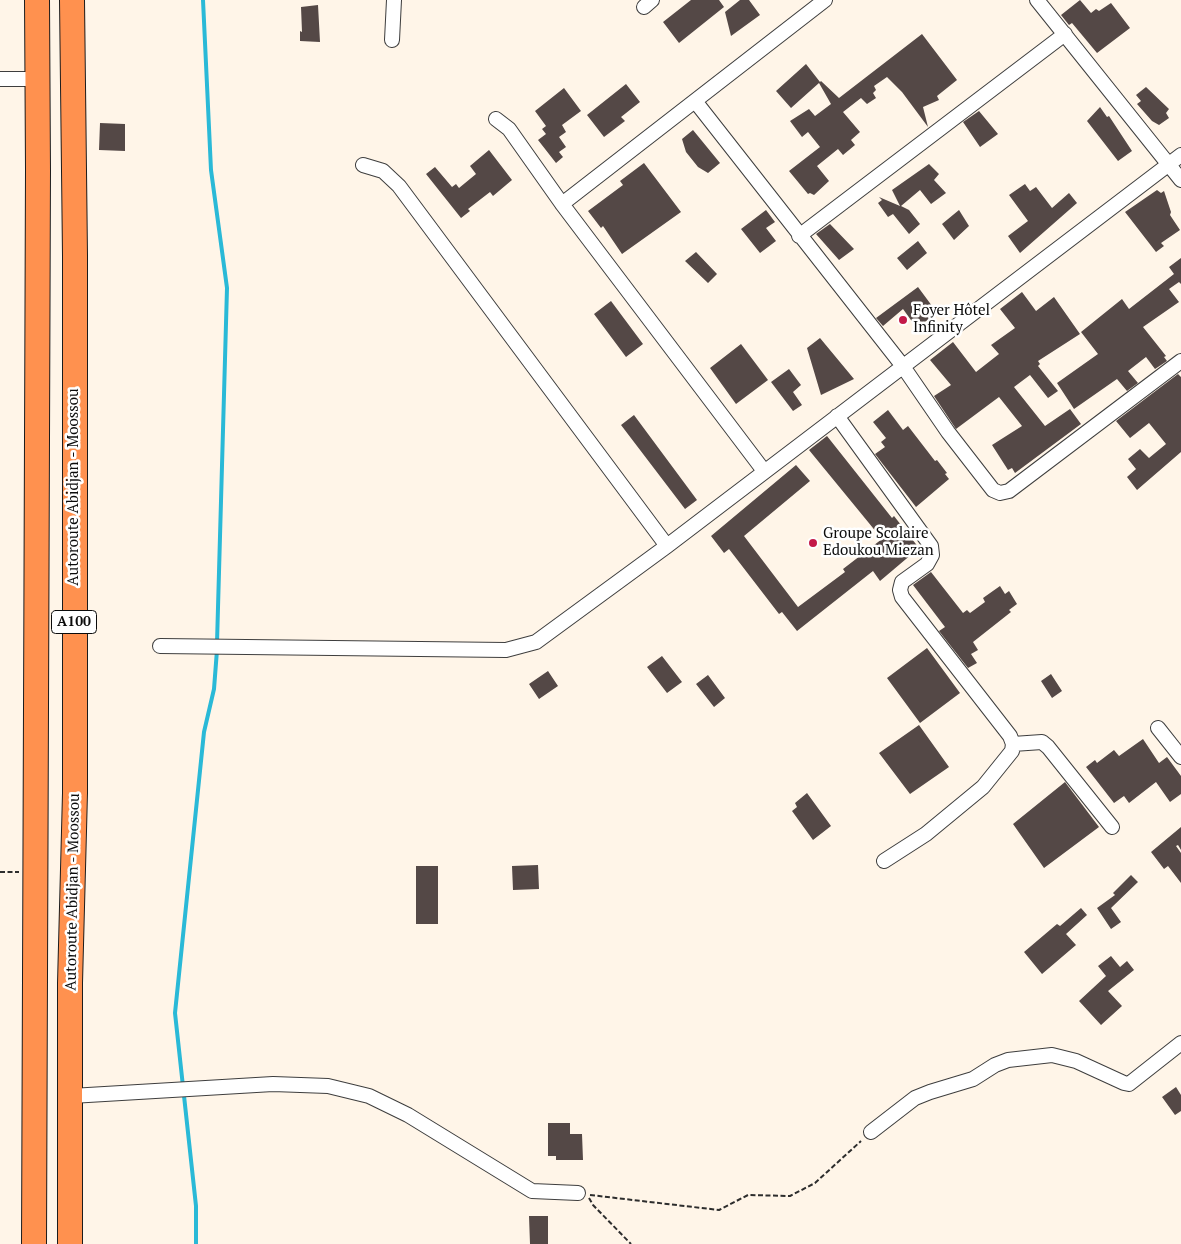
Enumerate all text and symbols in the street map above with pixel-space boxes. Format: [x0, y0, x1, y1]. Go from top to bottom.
place label: Foyer Hôtel Infinity [913, 302, 990, 337]
marker: Foyer Hôtel Infinity [897, 314, 909, 326]
street label: Autoroute Abidjan - Moossou [65, 388, 83, 586]
place label: Groupe Scolaire Edoukou Miezan [823, 525, 934, 560]
marker: Groupe Scolaire Edoukou Miezan [807, 537, 819, 549]
road number: A100 [52, 610, 96, 634]
street label: Autoroute Abidjan - Moossou [62, 793, 84, 991]

